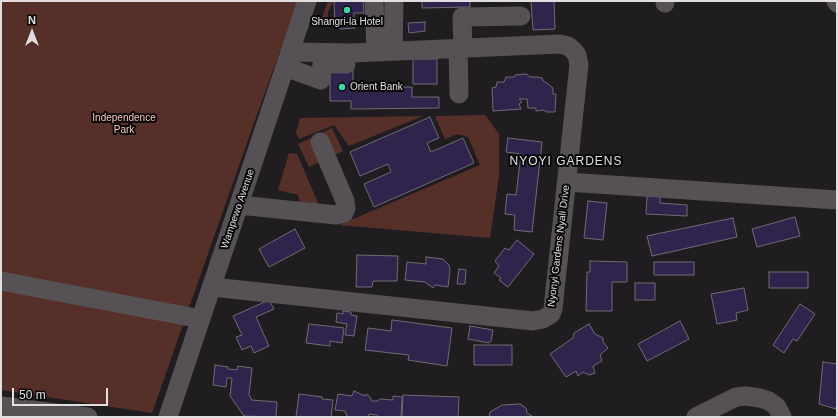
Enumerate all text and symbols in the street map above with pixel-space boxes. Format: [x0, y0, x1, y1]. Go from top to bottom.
marker: Shangri-la Hotel [342, 5, 352, 15]
north arrow [12, 12, 52, 52]
text: N [28, 14, 36, 26]
place label: Shangri-la Hotel [311, 16, 383, 28]
place label: Orient Bank [350, 81, 403, 93]
marker: Orient Bank [337, 82, 347, 92]
park label: Independence Park [92, 112, 156, 136]
district label: NYOYI GARDENS [509, 155, 623, 169]
street label: Wampewo Avenue [219, 168, 257, 250]
street label: Nyonyi Gardens Nyali Drive [546, 184, 572, 308]
scale bar [14, 380, 110, 406]
text: 50 m [19, 388, 46, 402]

